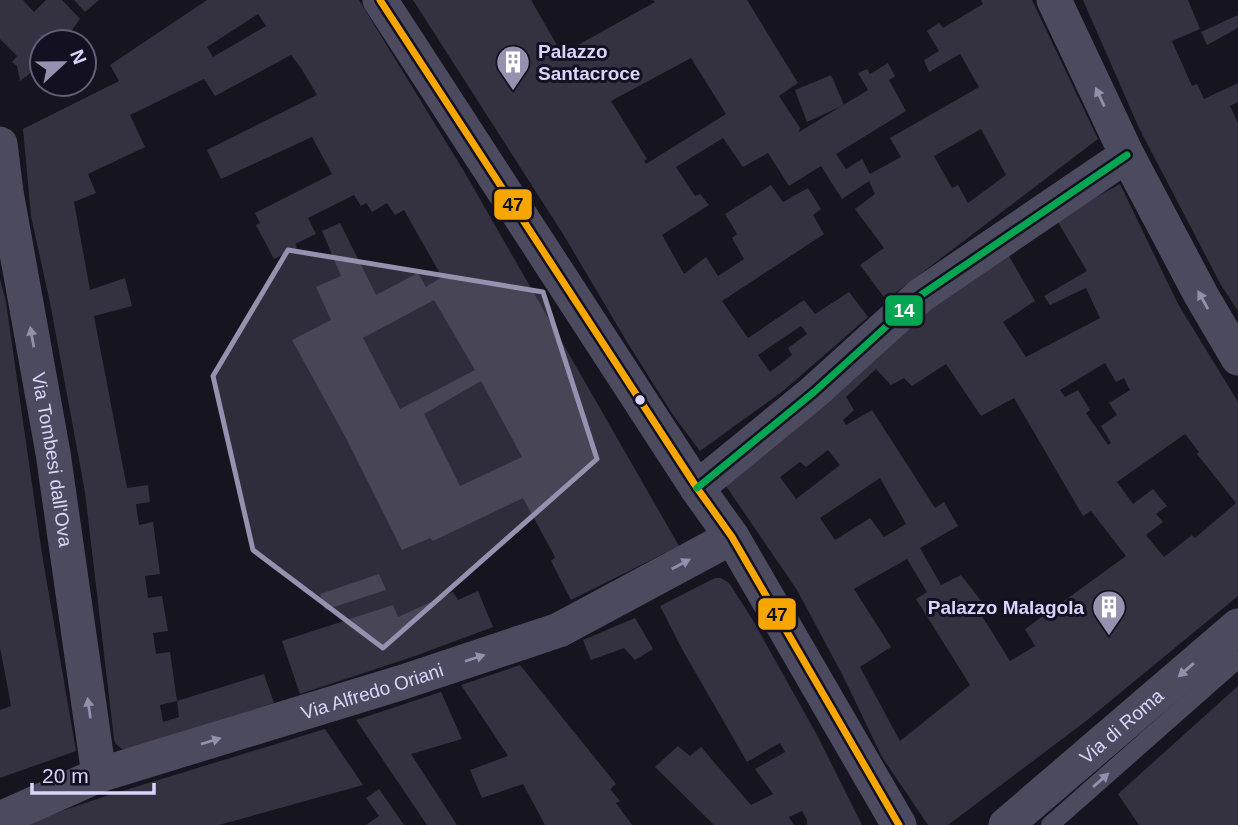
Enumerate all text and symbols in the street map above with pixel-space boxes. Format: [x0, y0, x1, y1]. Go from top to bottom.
north arrow [28, 28, 98, 98]
place label: Palazzo Santacroce [538, 41, 640, 84]
building icon: Palazzo Santacroce [494, 43, 532, 92]
text: N [66, 47, 91, 67]
one-way arrow [1094, 87, 1106, 107]
line badge: 47 [493, 188, 533, 221]
text: 47 [502, 194, 524, 215]
one-way arrow [1197, 290, 1209, 309]
line badge: 14 [884, 294, 924, 327]
text: 14 [893, 300, 915, 321]
one-way arrow [26, 326, 37, 348]
street label: Via Tombesi dall'Ova [28, 371, 77, 549]
unlabelled marker [633, 393, 647, 407]
one-way arrow [671, 559, 691, 570]
building icon: Palazzo Malagola [1090, 588, 1128, 637]
line badge: 47 [757, 597, 797, 631]
place label: Palazzo Malagola [928, 597, 1084, 618]
text: 47 [766, 604, 788, 625]
one-way arrow [464, 652, 485, 663]
street label: Via Alfredo Oriani [298, 659, 446, 723]
one-way arrow [1178, 662, 1195, 677]
street label: Via di Roma [1075, 684, 1168, 768]
one-way arrow [84, 696, 95, 718]
one-way arrow [201, 735, 222, 745]
scale bar [32, 752, 154, 796]
text: 20 m [42, 764, 89, 787]
one-way arrow [1092, 772, 1110, 788]

